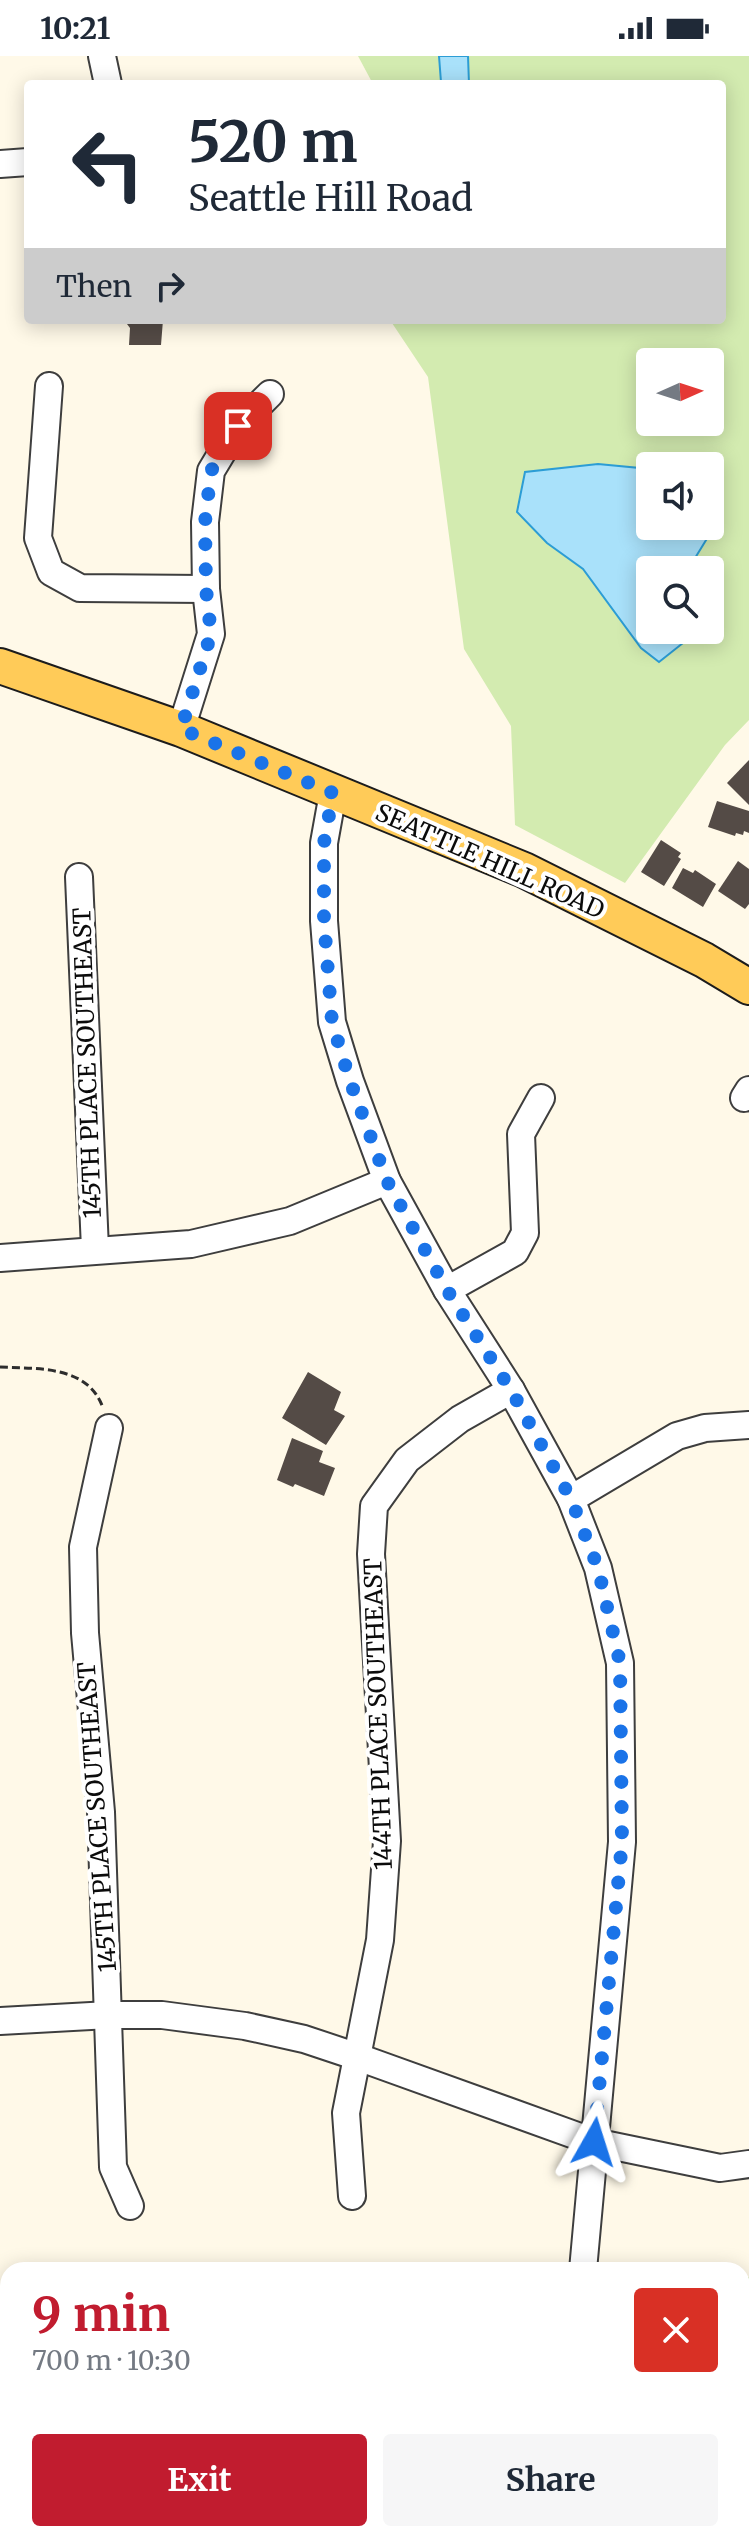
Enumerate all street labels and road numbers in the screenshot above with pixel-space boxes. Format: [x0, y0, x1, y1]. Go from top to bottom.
street label: SEATTLE HILL ROAD [371, 797, 609, 925]
street label: 145TH PLACE SOUTHEAST [66, 907, 108, 1219]
street label: 144TH PLACE SOUTHEAST [357, 1557, 399, 1871]
street label: 145TH PLACE SOUTHEAST [71, 1661, 123, 1973]

